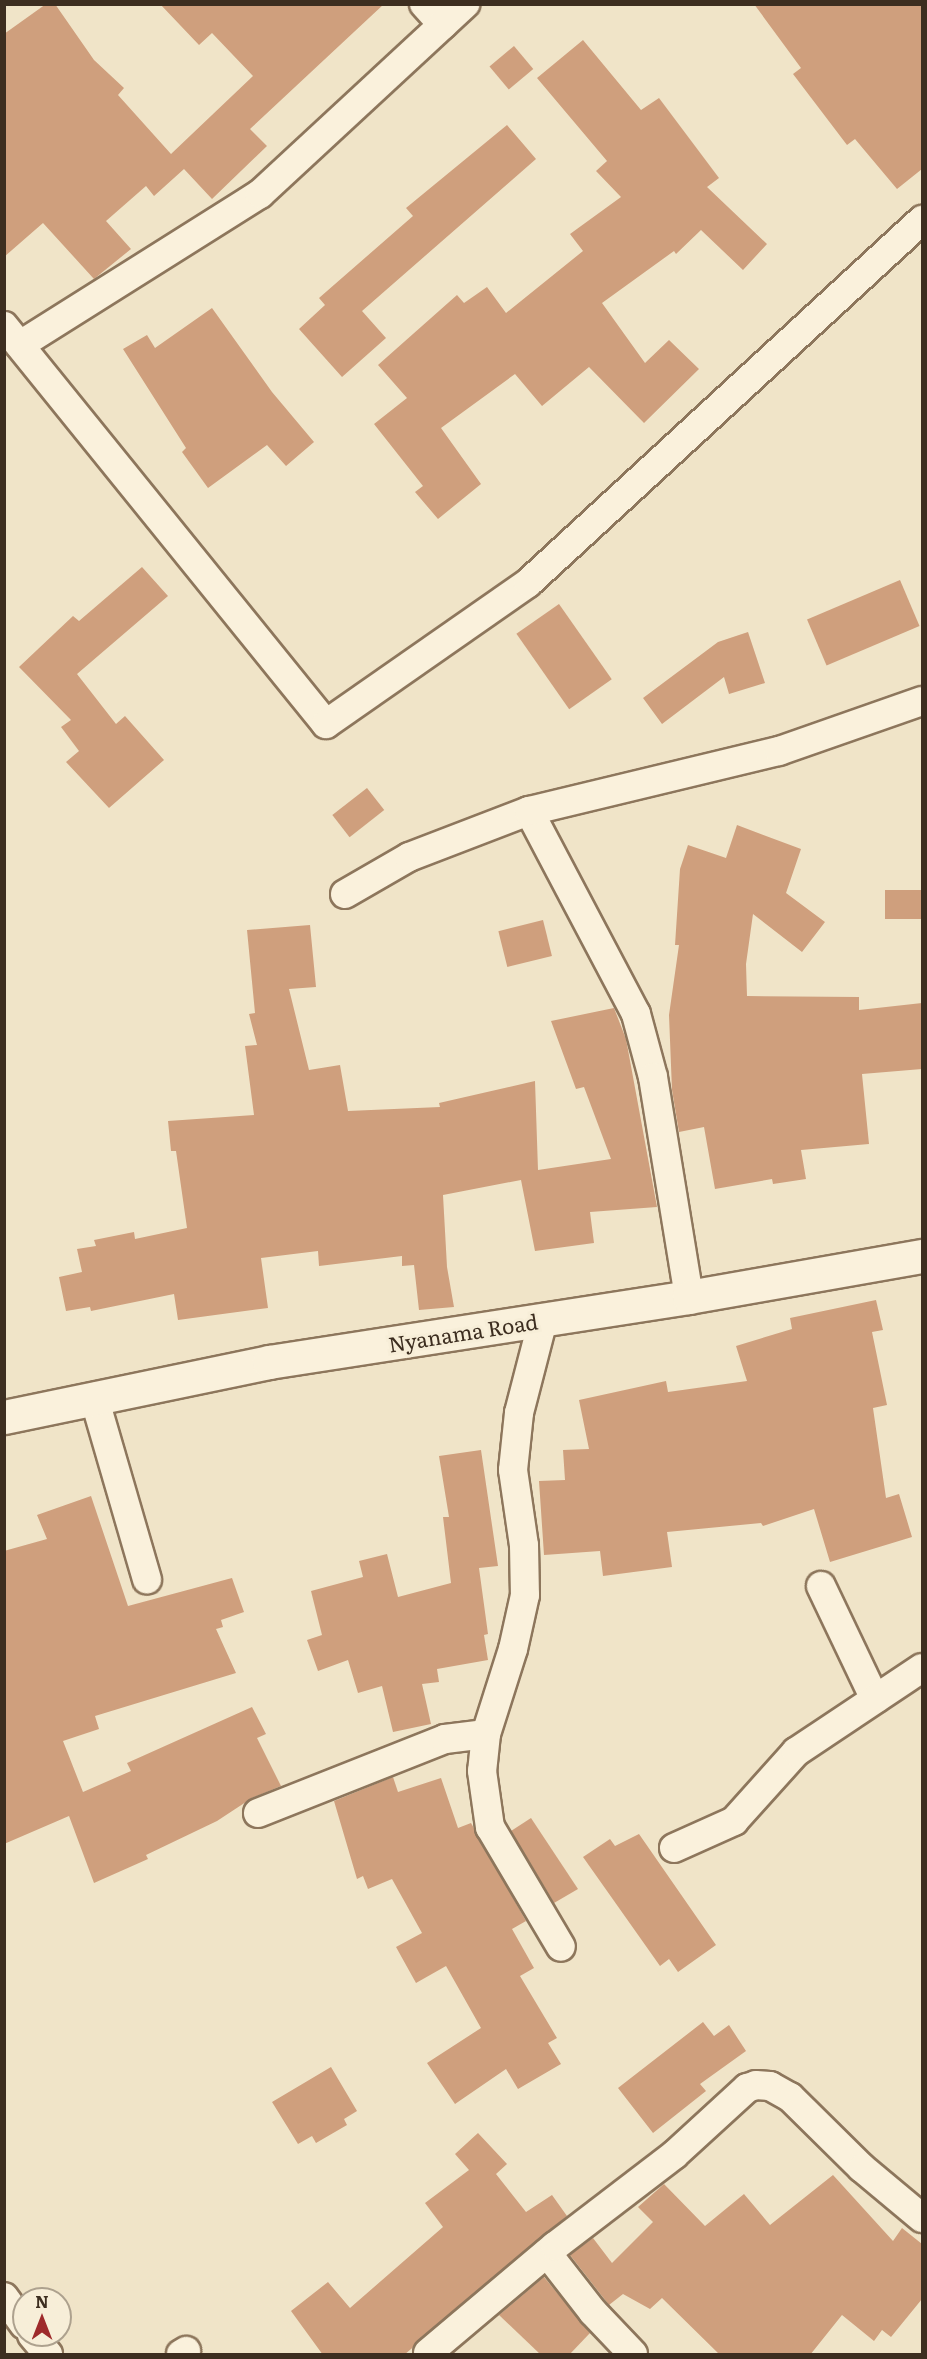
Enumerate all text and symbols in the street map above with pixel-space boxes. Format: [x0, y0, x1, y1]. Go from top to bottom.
street label: Nyanama Road [386, 1308, 540, 1356]
north arrow [12, 2287, 72, 2347]
text: N [35, 2289, 49, 2313]

